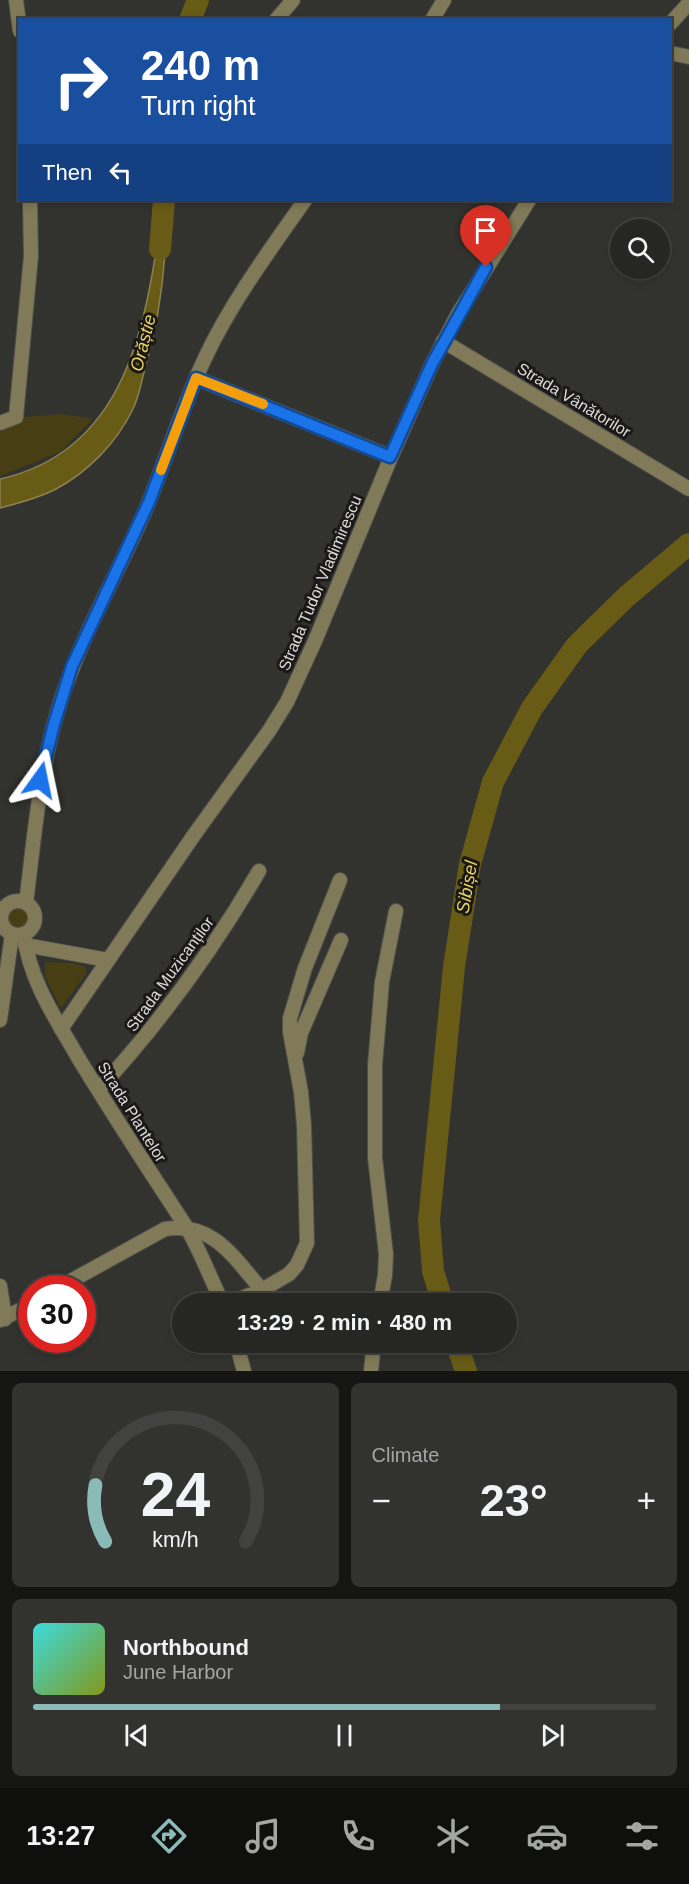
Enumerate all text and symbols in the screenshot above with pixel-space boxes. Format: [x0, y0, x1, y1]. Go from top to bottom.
icon: right [42, 42, 120, 120]
text: 240 m [141, 42, 260, 89]
text: Turn right [141, 91, 256, 121]
icon: left [104, 156, 137, 189]
text: Then [42, 160, 92, 185]
pin [460, 205, 511, 267]
icon: arrive [469, 214, 502, 247]
map controls [610, 219, 670, 279]
button: search [610, 219, 670, 279]
water label: Orăștie [126, 312, 160, 374]
street label: Strada Vânătorilor [514, 360, 634, 441]
street label: Strada Tudor Vladimirescu [275, 493, 365, 673]
position arrow [8, 748, 72, 812]
water label: Sibișel [453, 858, 482, 915]
street label: Strada Muzicanților [123, 913, 218, 1034]
street label: Strada Plantelor [94, 1059, 170, 1166]
speed limit sign: 30 [18, 1275, 96, 1353]
text: 13:29 · 2 min · 480 m [237, 1310, 452, 1335]
text: Climate [372, 1444, 439, 1466]
text: 24 [141, 1460, 210, 1529]
text: 23° [480, 1475, 548, 1526]
text: − [372, 1482, 391, 1519]
text: + [637, 1482, 656, 1519]
text: km/h [152, 1528, 198, 1552]
text: Northbound [123, 1635, 249, 1660]
text: June Harbor [123, 1661, 233, 1683]
icon: previous [120, 1719, 153, 1752]
icon: pause [328, 1719, 361, 1752]
icon: next [536, 1719, 569, 1752]
icon: directions [148, 1815, 190, 1857]
icon: music [242, 1815, 284, 1857]
icon: phone [337, 1815, 379, 1857]
icon: climate [432, 1815, 474, 1857]
icon: car [526, 1815, 568, 1857]
icon: filters [621, 1815, 663, 1857]
text: 13:27 [26, 1821, 95, 1851]

